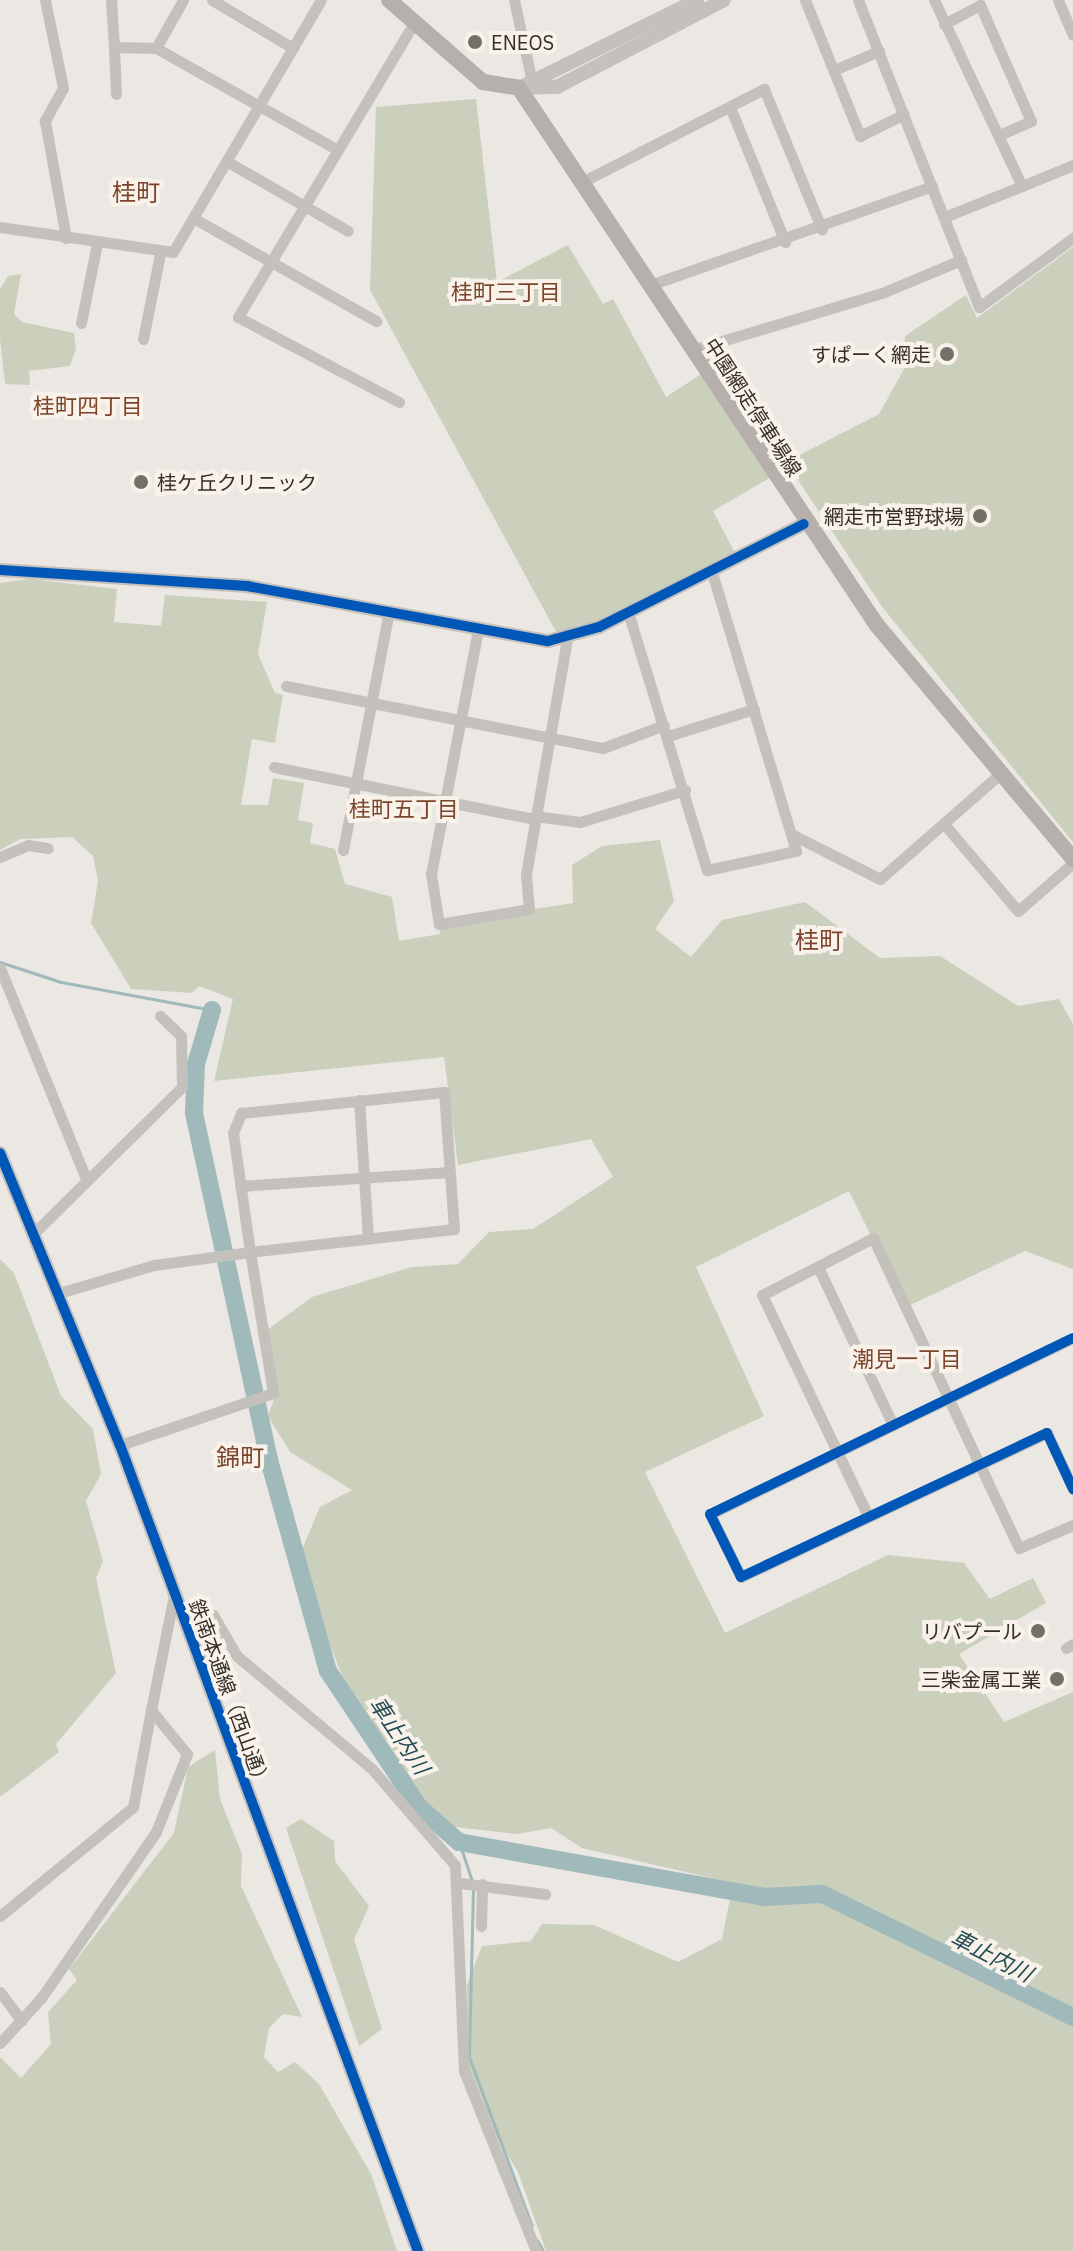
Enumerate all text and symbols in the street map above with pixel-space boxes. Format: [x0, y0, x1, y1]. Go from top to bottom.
place label: ENEOS [491, 30, 554, 54]
marker: ENEOS [466, 33, 484, 51]
district label: 桂町 [112, 179, 160, 207]
district label: 桂町三丁目 [451, 279, 561, 305]
street label: 中園網走停車場線 [699, 333, 807, 481]
place label: すぱーく網走 [811, 342, 931, 366]
marker: すぱーく網走 [938, 345, 956, 363]
district label: 桂町四丁目 [33, 393, 143, 419]
place label: 桂ケ丘クリニック [157, 470, 317, 494]
marker: 桂ケ丘クリニック [132, 473, 150, 491]
place label: 網走市営野球場 [824, 504, 964, 528]
marker: 網走市営野球場 [971, 507, 989, 525]
district label: 桂町五丁目 [349, 796, 459, 822]
district label: 桂町 [795, 927, 843, 955]
district label: 潮見一丁目 [852, 1346, 962, 1372]
district label: 錦町 [216, 1444, 264, 1472]
street label: 鉄南本通線（西山通） [185, 1596, 275, 1792]
place label: リバプール [922, 1619, 1022, 1643]
marker: リバプール [1029, 1622, 1047, 1640]
place label: 三柴金属工業 [921, 1667, 1041, 1691]
marker: 三柴金属工業 [1048, 1670, 1066, 1688]
water label: 車止内川 [364, 1691, 436, 1779]
water label: 車止内川 [947, 1923, 1037, 1987]

